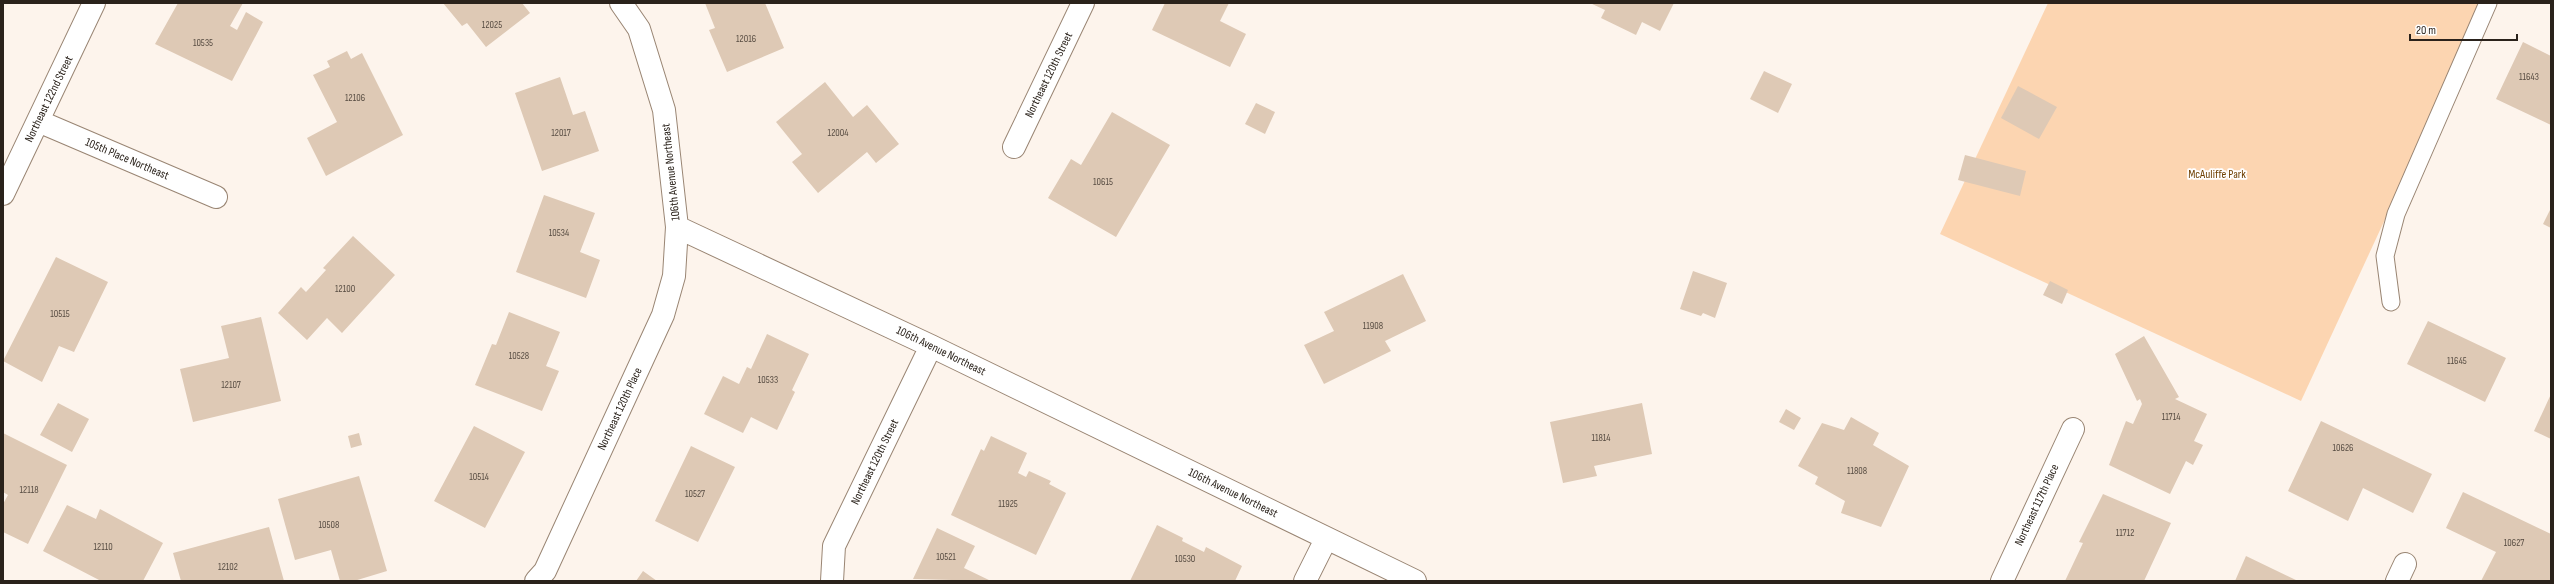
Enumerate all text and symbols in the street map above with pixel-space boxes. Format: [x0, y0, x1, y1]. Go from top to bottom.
scale bar [2410, 16, 2517, 42]
house number: 12025 [482, 19, 502, 31]
text: 20 m [2416, 23, 2436, 38]
street label: Northeast 120th Street [1022, 29, 1076, 120]
house number: 12016 [736, 33, 756, 45]
house number: 10535 [193, 37, 213, 49]
street label: Northeast 122nd Street [22, 53, 77, 145]
house number: 11643 [2519, 71, 2539, 83]
house number: 12106 [345, 92, 365, 104]
street label: 106th Avenue Northeast [658, 122, 684, 221]
house number: 12017 [551, 127, 571, 139]
house number: 12004 [828, 127, 848, 139]
street label: 105th Place Northeast [83, 135, 171, 183]
park label: McAuliffe Park [2188, 167, 2246, 182]
house number: 10615 [1093, 176, 1113, 188]
house number: 10534 [549, 227, 569, 239]
house number: 12100 [335, 283, 355, 295]
house number: 10515 [50, 308, 70, 320]
house number: 11908 [1363, 320, 1383, 332]
street label: 106th Avenue Northeast [894, 323, 988, 379]
house number: 10528 [509, 350, 529, 362]
house number: 11645 [2447, 355, 2467, 367]
street label: Northeast 120th Place [594, 365, 646, 453]
house number: 10533 [758, 374, 778, 386]
house number: 12107 [221, 379, 241, 391]
house number: 11714 [2162, 411, 2180, 423]
street label: Northeast 120th Street [848, 416, 902, 507]
house number: 11814 [1591, 432, 1611, 444]
house number: 10626 [2333, 442, 2353, 454]
street label: Northeast 117th Place [2012, 462, 2063, 548]
street label: 106th Avenue Northeast [1186, 465, 1280, 521]
house number: 11808 [1847, 465, 1867, 477]
house number: 10514 [469, 471, 489, 483]
house number: 12118 [19, 484, 39, 496]
house number: 10527 [685, 488, 705, 500]
house number: 11925 [998, 498, 1018, 510]
house number: 10508 [319, 519, 339, 531]
house number: 11712 [2116, 527, 2134, 539]
house number: 10627 [2504, 537, 2524, 549]
house number: 12110 [93, 541, 113, 553]
house number: 10521 [936, 551, 956, 563]
house number: 10530 [1175, 553, 1195, 565]
house number: 12102 [218, 561, 238, 573]

